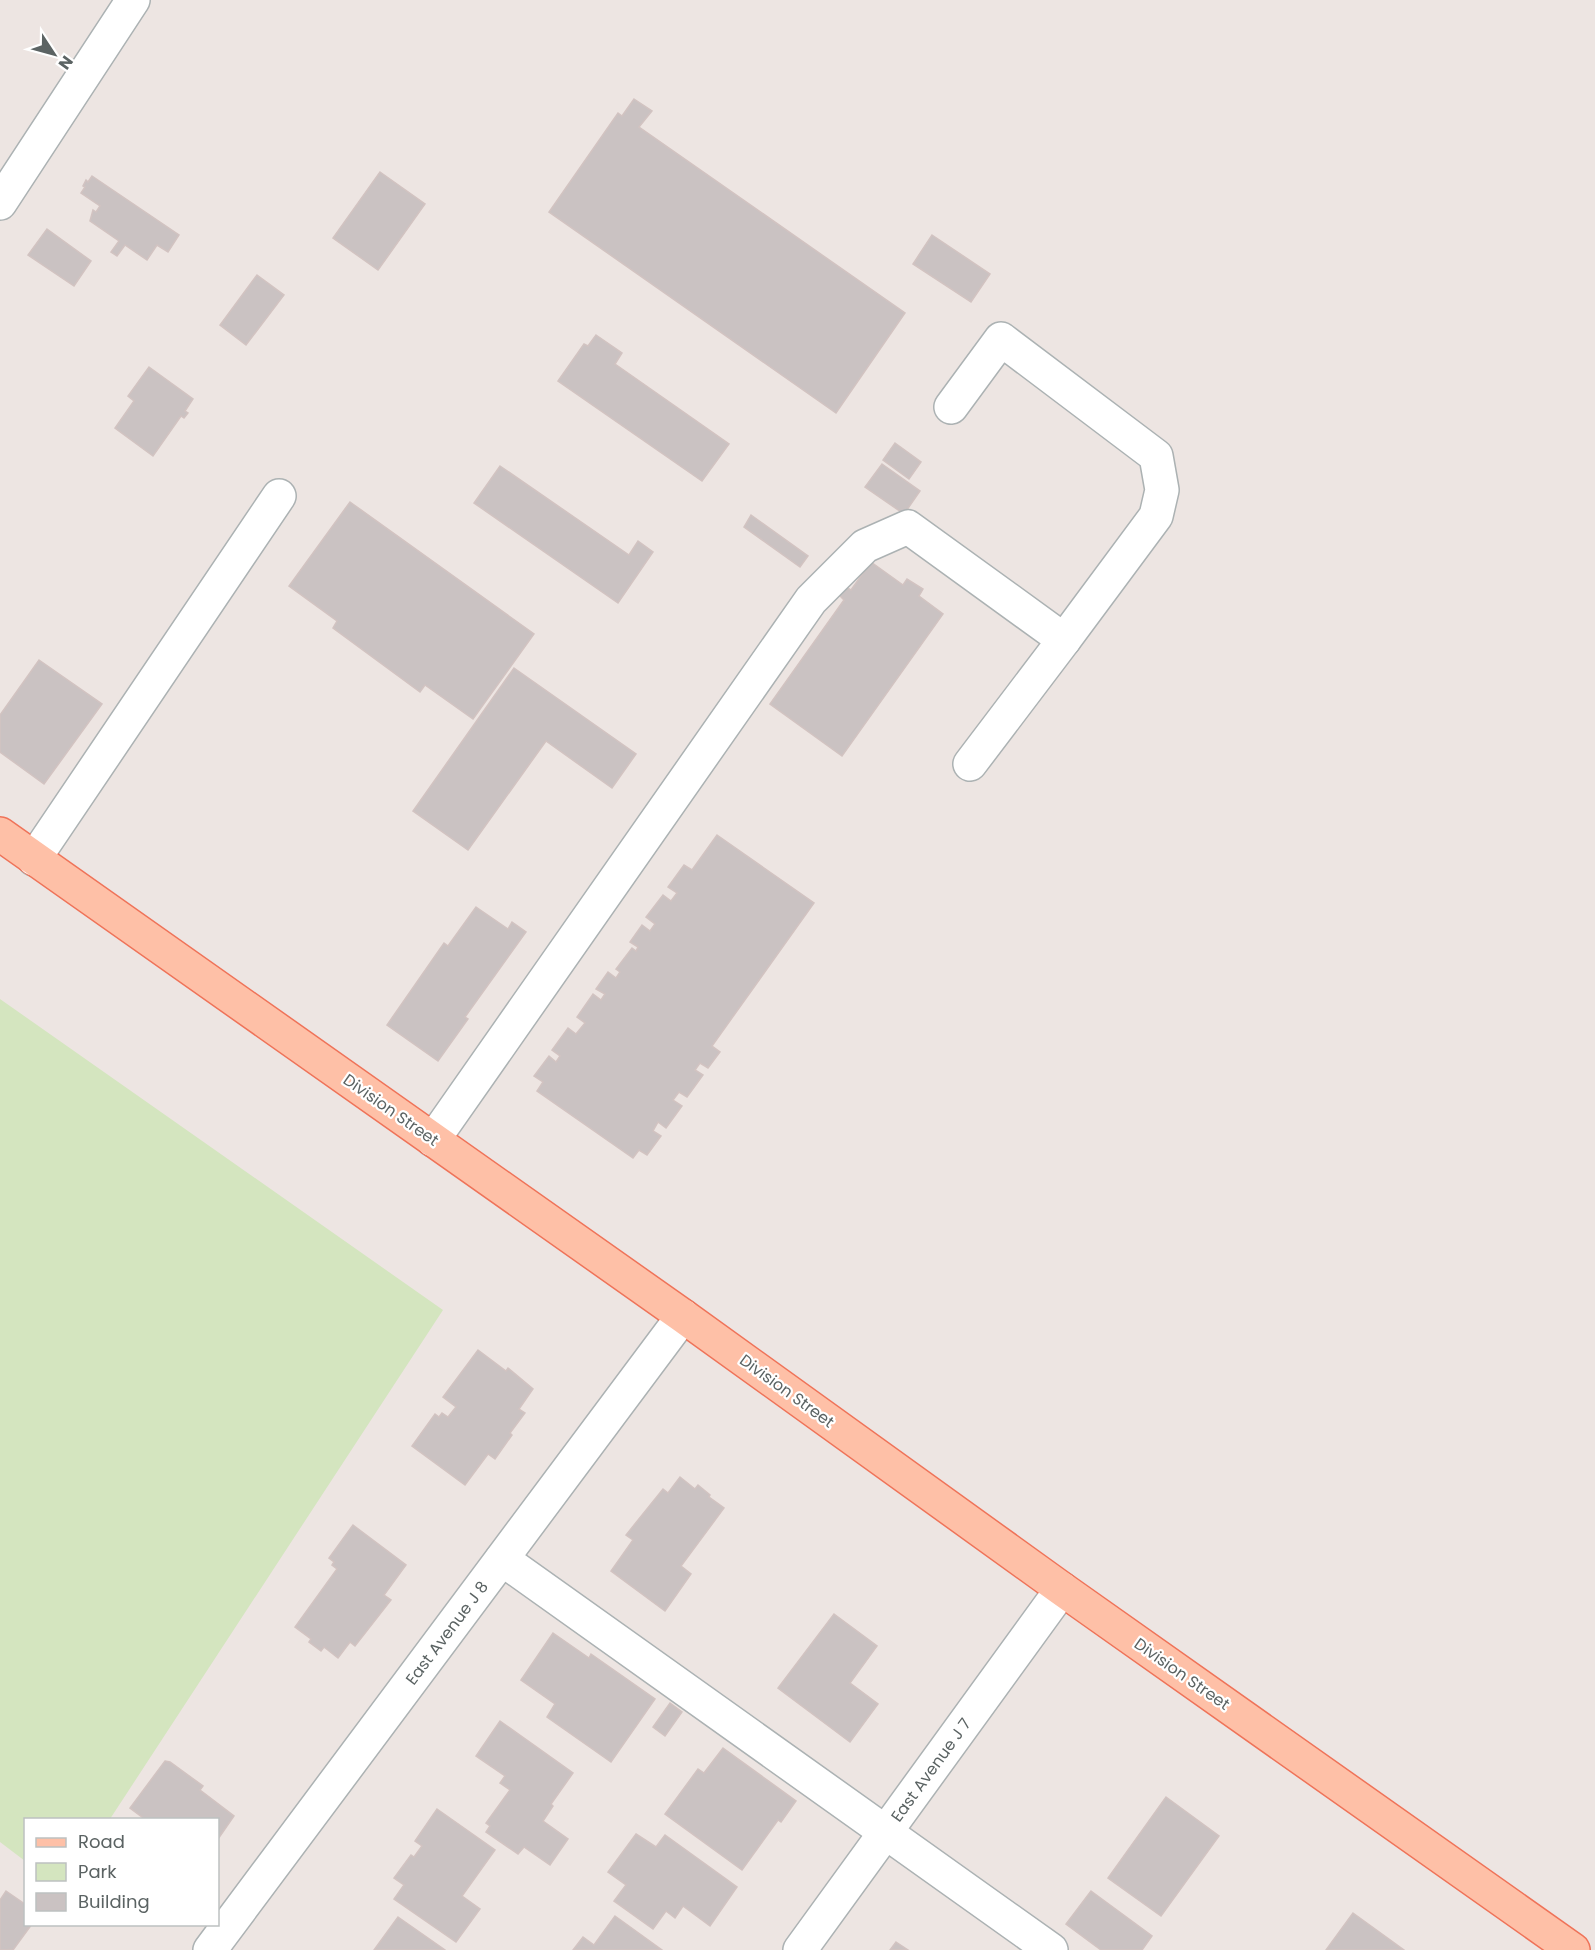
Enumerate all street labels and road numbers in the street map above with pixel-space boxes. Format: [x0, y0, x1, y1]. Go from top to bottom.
street label: Division Street [339, 1068, 444, 1152]
street label: Division Street [735, 1349, 839, 1433]
street label: East Avenue J 8 [400, 1576, 494, 1690]
street label: Division Street [1130, 1632, 1235, 1716]
street label: East Avenue J 7 [885, 1713, 977, 1827]

